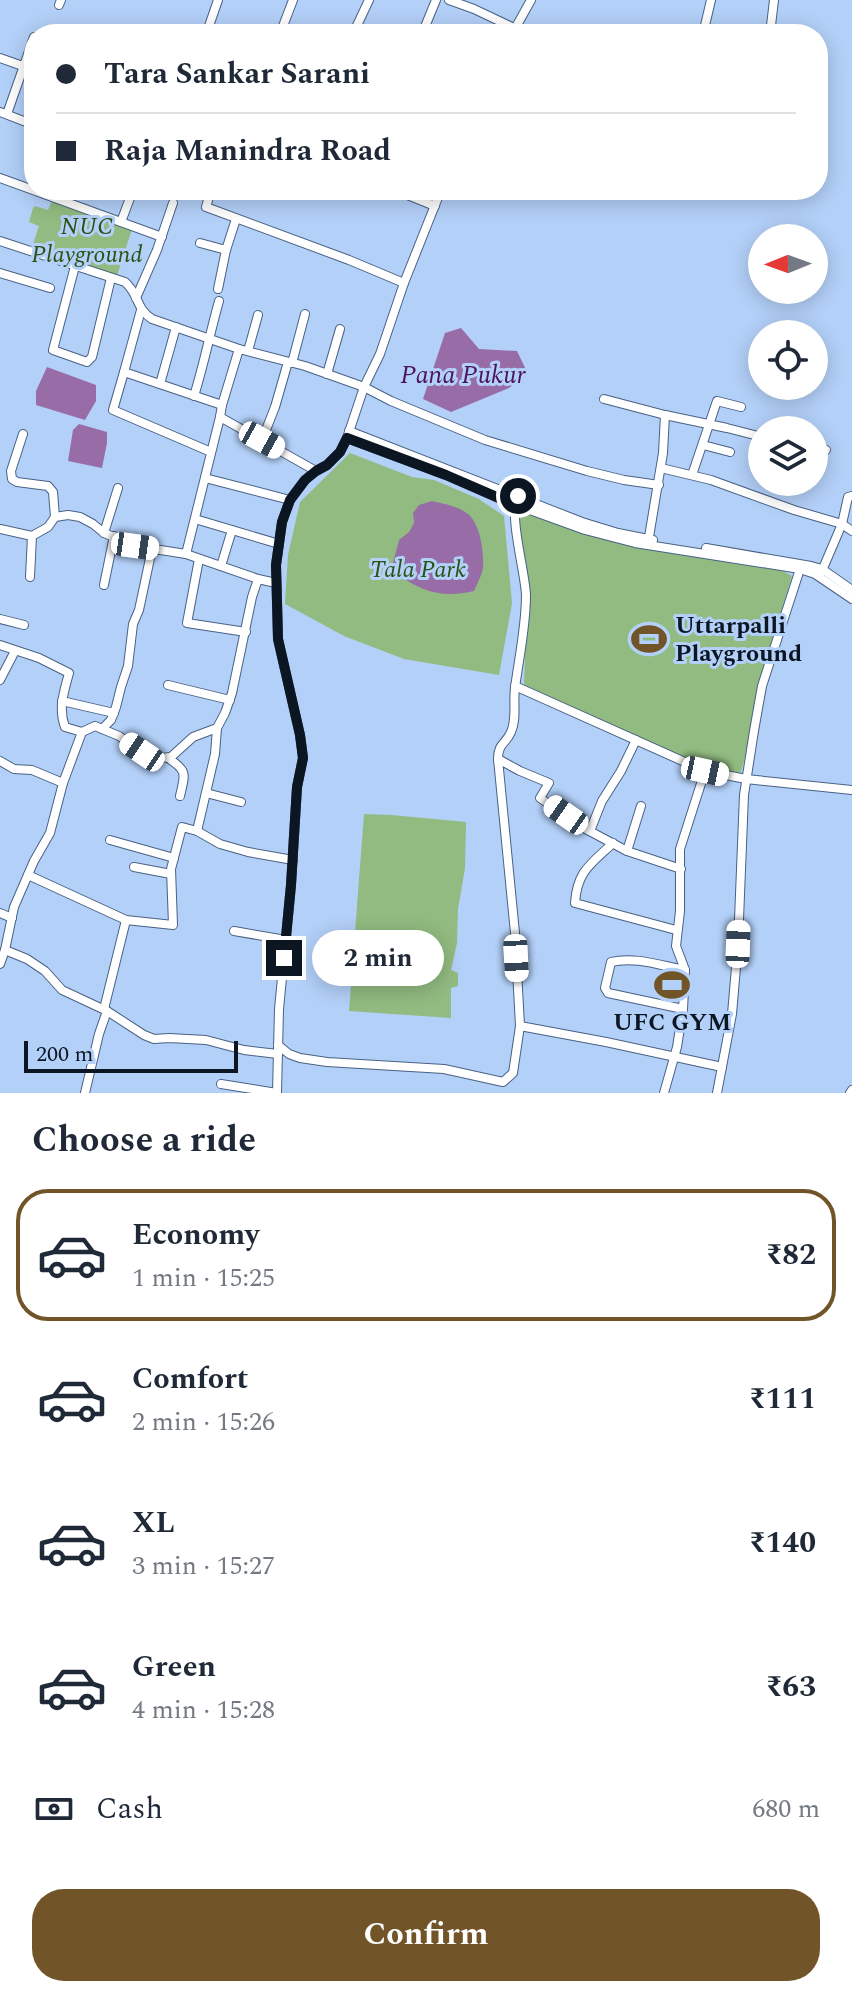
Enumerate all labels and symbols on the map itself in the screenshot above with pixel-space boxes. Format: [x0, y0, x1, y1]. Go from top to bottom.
park label: NUC Playground [31, 209, 143, 273]
north arrow [748, 224, 828, 304]
water label: Pana Pukur [400, 355, 527, 395]
car [235, 418, 289, 462]
route start [500, 478, 536, 514]
car [110, 531, 160, 561]
park label: Tala Park [370, 552, 466, 588]
place label: Uttarpalli Playground [675, 608, 802, 672]
sports icon: Uttarpalli Playground [630, 620, 668, 658]
car [115, 729, 169, 775]
car [679, 754, 731, 788]
car [539, 791, 593, 839]
car [725, 920, 751, 968]
callout: 2 min [312, 930, 444, 986]
car [503, 933, 529, 983]
route end [266, 940, 302, 976]
sports icon: UFC GYM [653, 966, 691, 1004]
place label: UFC GYM [613, 1005, 731, 1041]
scale bar [24, 1037, 238, 1073]

